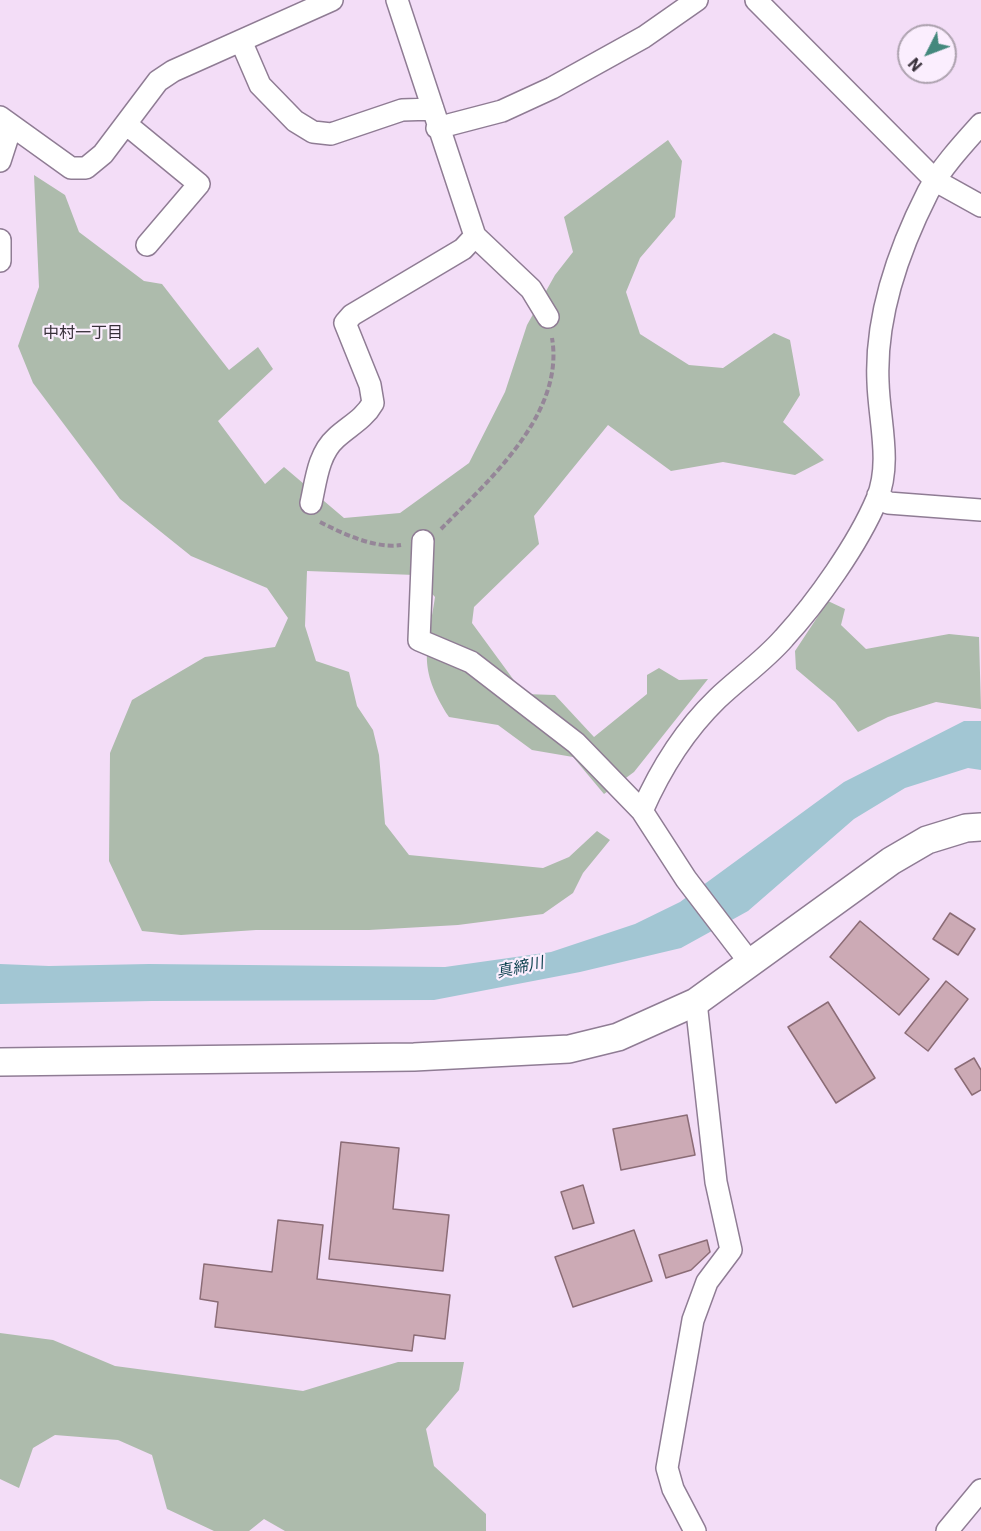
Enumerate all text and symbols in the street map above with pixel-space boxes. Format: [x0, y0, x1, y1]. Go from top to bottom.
north arrow [897, 24, 957, 84]
text: N [904, 54, 926, 76]
district label: 中村一丁目 [43, 323, 123, 343]
water label: 真締川 [495, 954, 545, 982]

